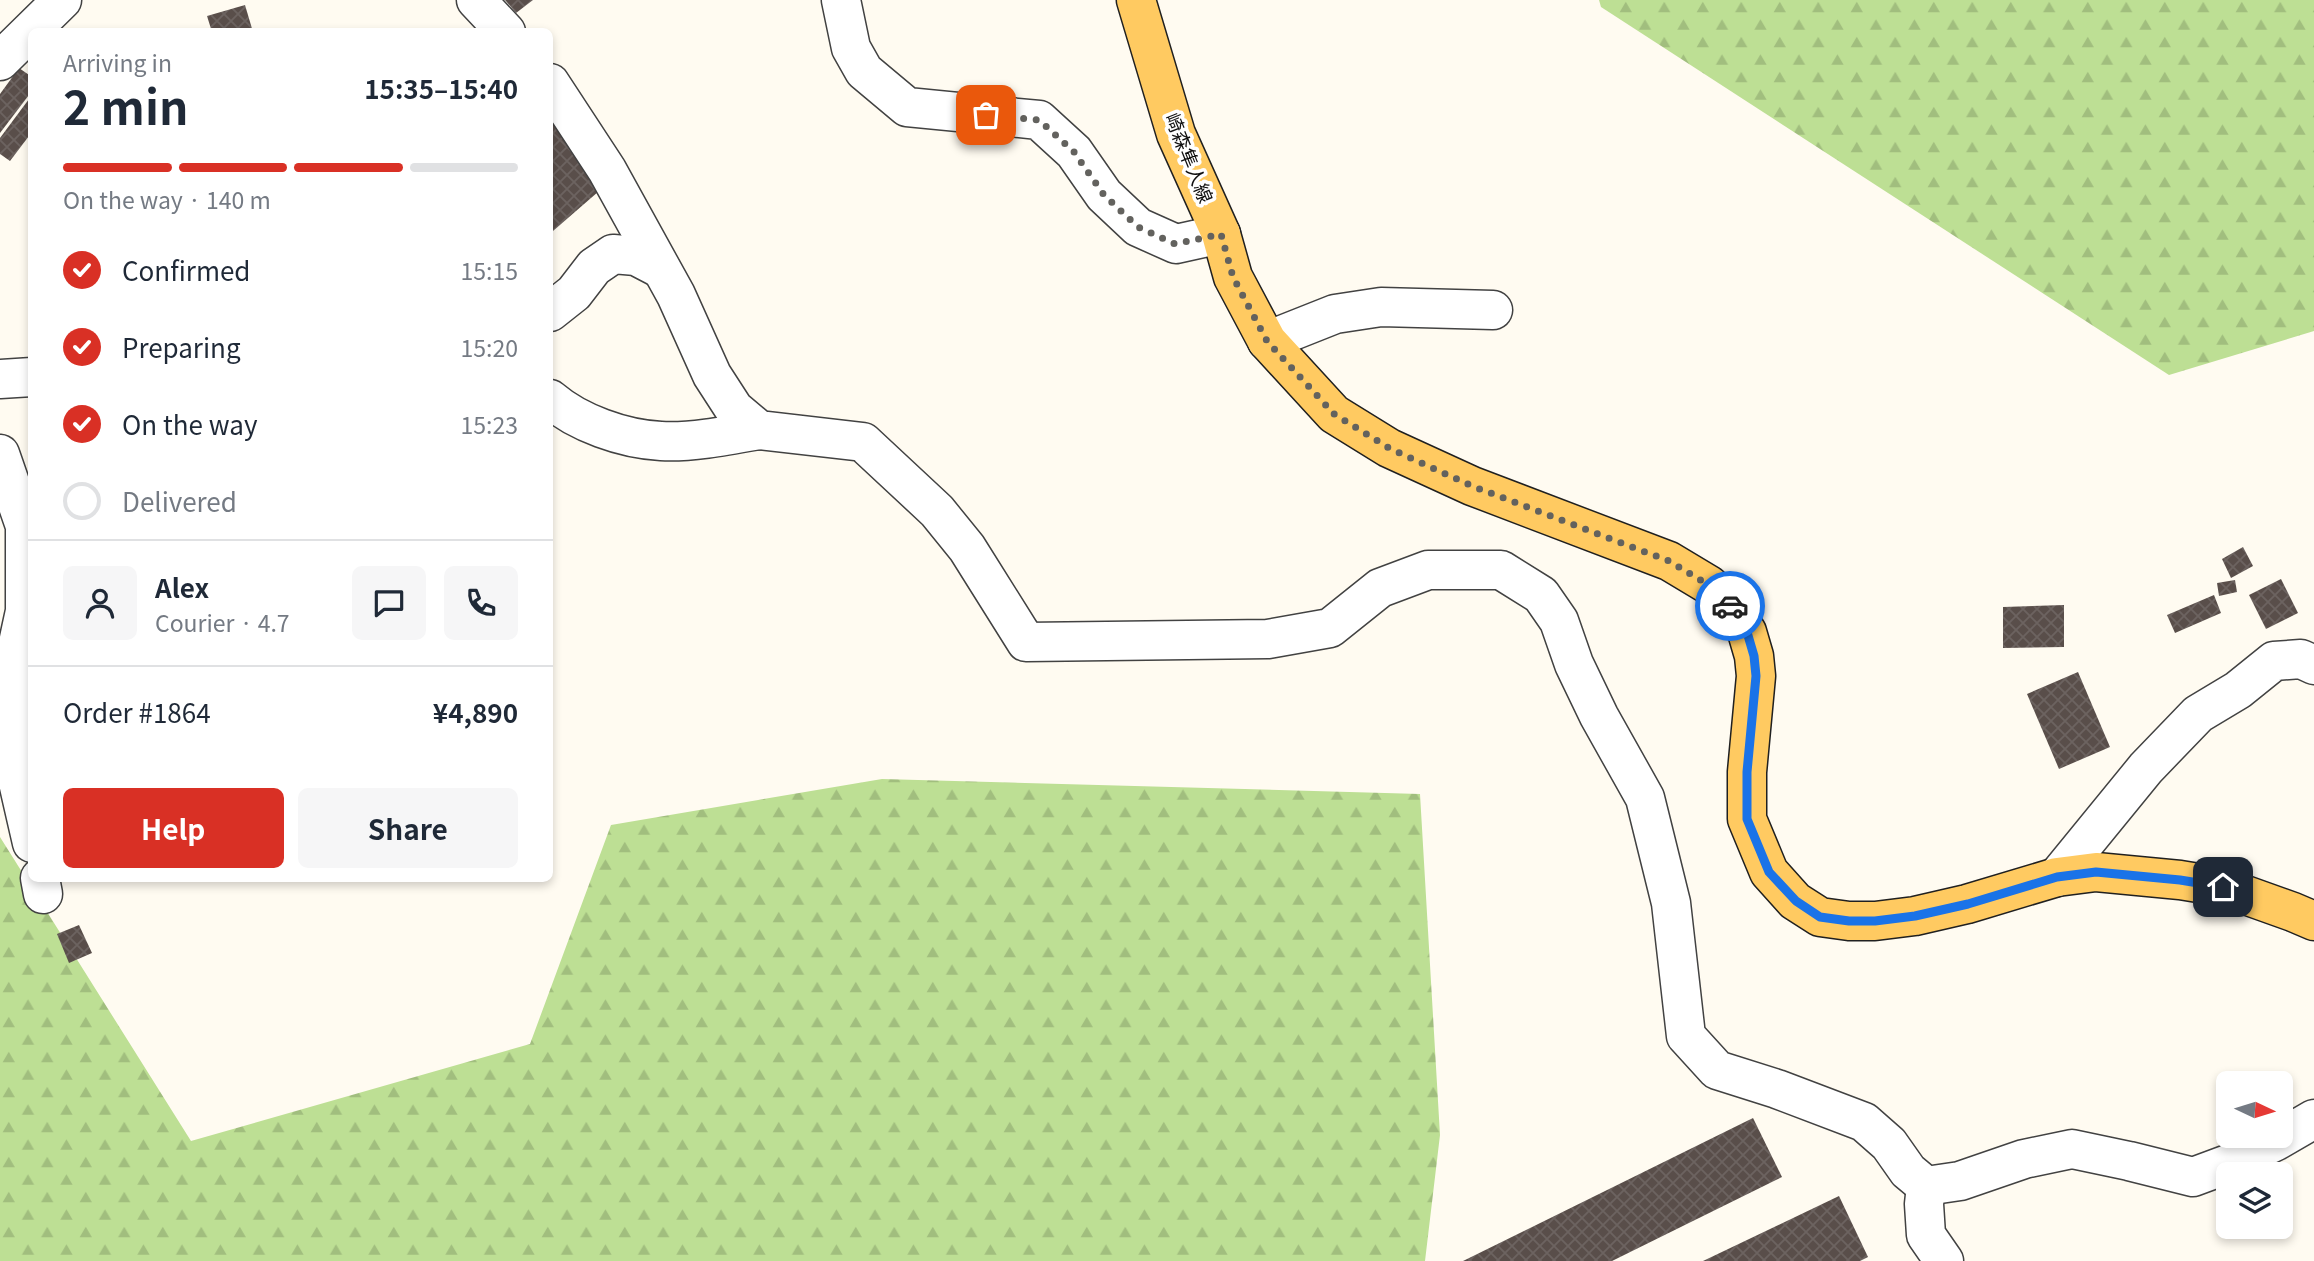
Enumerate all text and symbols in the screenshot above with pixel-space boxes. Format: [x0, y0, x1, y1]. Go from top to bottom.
text: Arriving in [63, 45, 172, 79]
text: 15:35–15:40 [364, 69, 518, 106]
text: 2 min [63, 72, 188, 138]
pin [956, 85, 1016, 145]
icon: bag [967, 96, 1005, 134]
street label: 崎森隼人線 [1160, 108, 1221, 207]
text: On the way · 140 m [63, 182, 271, 216]
icon: check [63, 251, 101, 289]
text: Confirmed [122, 251, 251, 288]
text: 15:15 [461, 253, 518, 287]
icon: check [63, 328, 101, 366]
text: Preparing [122, 328, 241, 365]
text: 15:20 [461, 330, 518, 364]
icon: check [63, 405, 101, 443]
text: On the way [122, 405, 257, 442]
text: 15:23 [461, 407, 518, 441]
text: Delivered [122, 482, 237, 519]
button: person [63, 566, 137, 640]
button: chat [352, 566, 426, 640]
button: phone [444, 566, 518, 640]
text: Alex [155, 568, 209, 605]
courier [1695, 571, 1765, 641]
icon: car [1711, 587, 1749, 625]
text: Courier · 4.7 [155, 605, 290, 639]
text: Order #1864 [63, 693, 211, 730]
text: ¥4,890 [433, 693, 518, 730]
button: Help [63, 788, 284, 868]
button: Share [298, 788, 518, 868]
pin [2193, 857, 2253, 917]
icon: home [2204, 868, 2242, 906]
north arrow [2216, 1071, 2292, 1148]
map controls [2216, 1071, 2293, 1239]
button: layers [2216, 1162, 2293, 1239]

